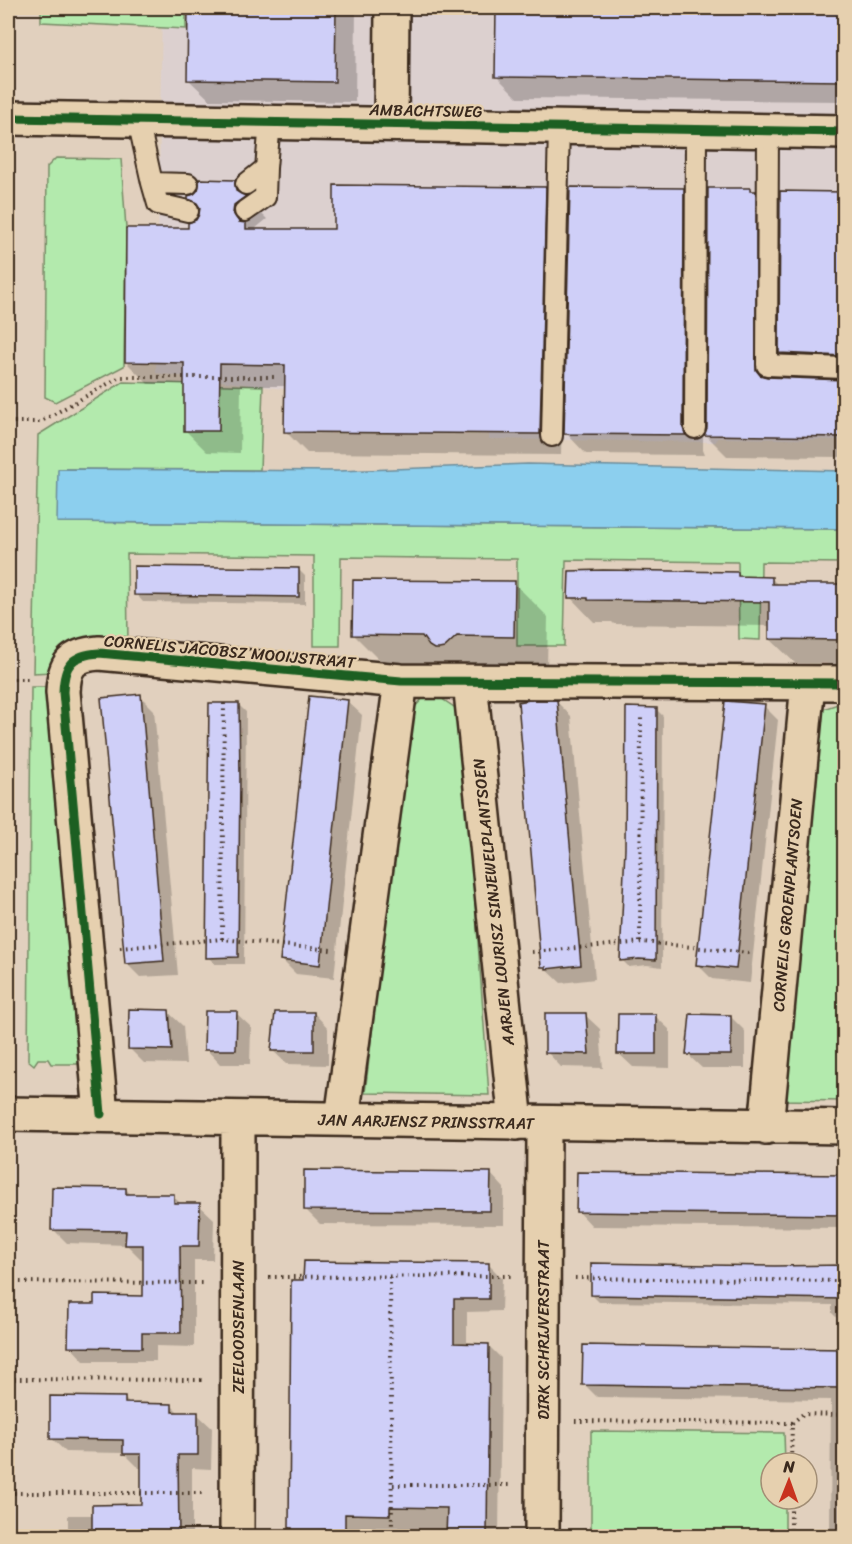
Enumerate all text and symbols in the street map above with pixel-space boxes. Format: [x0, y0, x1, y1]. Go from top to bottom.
street label: AMBACHTSWEG [368, 95, 483, 126]
street label: CORNELIS JACOBSZ MOOIJSTRAAT [103, 626, 358, 677]
street label: AARJEN LOURISZ SINJEWELPLANTSOEN [464, 757, 523, 1048]
street label: CORNELIS GROENPLANTSOEN [764, 797, 811, 1013]
street label: JAN AARJENSZ PRINSSTRAAT [317, 1105, 535, 1138]
street label: DIRK SCHRIJVERSTRAAT [529, 1239, 558, 1420]
street label: ZEELOODSENLAAN [224, 1260, 253, 1394]
north arrow [759, 1451, 819, 1511]
text: N [782, 1452, 796, 1481]

